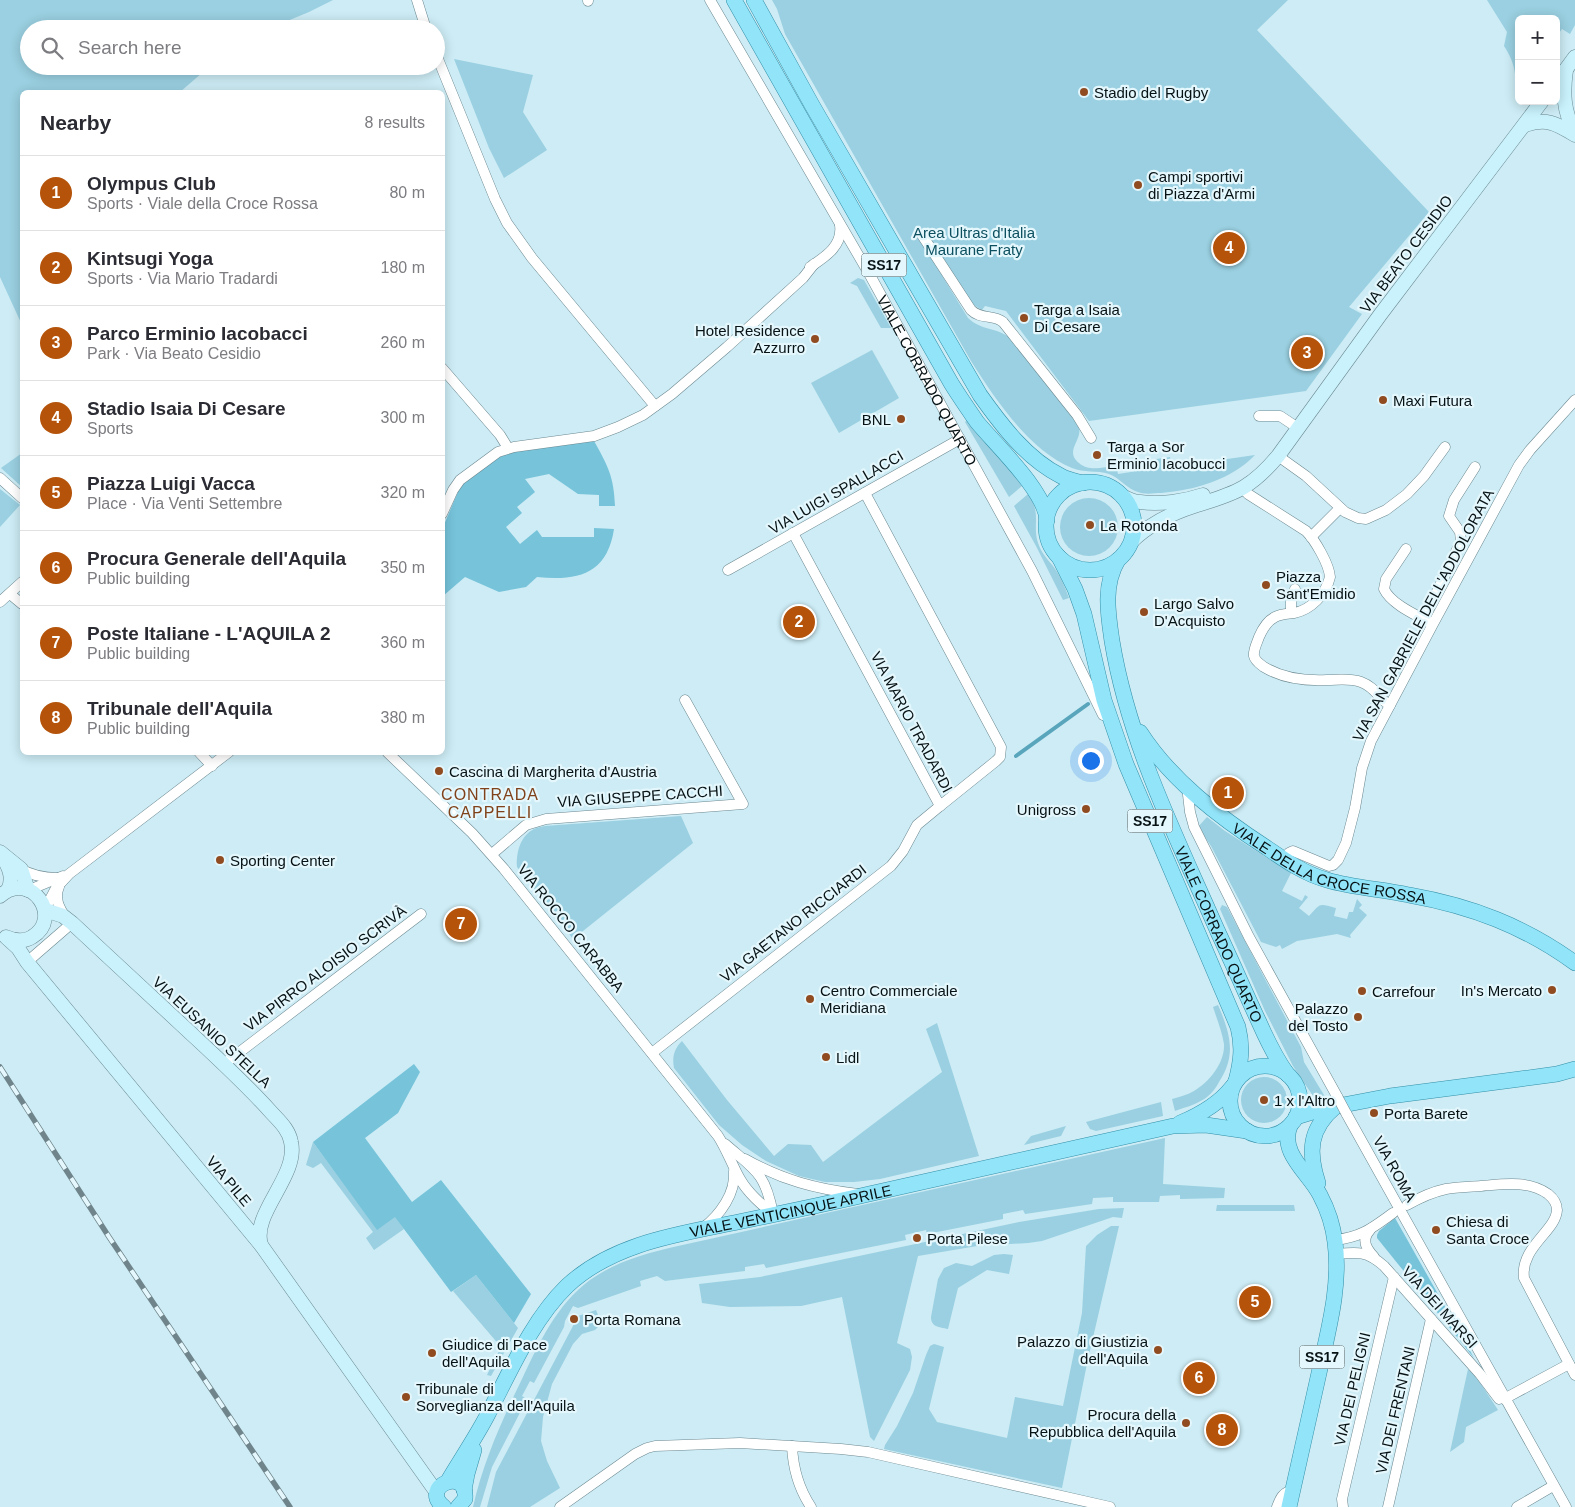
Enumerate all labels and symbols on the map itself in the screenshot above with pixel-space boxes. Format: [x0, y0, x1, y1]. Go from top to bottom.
place label: Stadio del Rugby [1094, 84, 1209, 101]
marker: Stadio del Rugby [1078, 86, 1090, 98]
place label: Campi sportivi di Piazza d'Armi [1148, 168, 1255, 202]
marker: Campi sportivi di Piazza d'Armi [1132, 179, 1144, 191]
street label: VIA BEATO CESIDIO [1356, 192, 1456, 316]
park label: Area Ultras d'Italia Maurane Fraty [913, 224, 1036, 258]
pin: 4 [1213, 229, 1245, 267]
road number: SS17 [862, 254, 906, 276]
street label: VIALE CORRADO QUARTO [874, 292, 981, 468]
place label: Targa a Isaia Di Cesare [1034, 301, 1121, 335]
marker: Targa a Isaia Di Cesare [1018, 312, 1030, 324]
place label: Hotel Residence Azzurro [695, 322, 805, 356]
marker: Hotel Residence Azzurro [809, 333, 821, 345]
pin: 3 [1291, 334, 1323, 372]
place label: Maxi Futura [1393, 392, 1473, 409]
marker: Maxi Futura [1377, 394, 1389, 406]
place label: BNL [862, 411, 891, 428]
marker: BNL [895, 413, 907, 425]
place label: Targa a Sor Erminio Iacobucci [1107, 438, 1225, 472]
street label: VIA LUIGI SPALLACCI [766, 447, 906, 537]
marker: Targa a Sor Erminio Iacobucci [1091, 449, 1103, 461]
street label: VIA SAN GABRIELE DELL'ADDOLORATA [1349, 486, 1497, 744]
place label: La Rotonda [1100, 517, 1178, 534]
marker: La Rotonda [1084, 519, 1096, 531]
place label: Piazza Sant'Emidio [1276, 568, 1356, 602]
marker: Piazza Sant'Emidio [1260, 579, 1272, 591]
place label: Largo Salvo D'Acquisto [1154, 595, 1234, 629]
pin: 2 [783, 603, 815, 641]
marker: Largo Salvo D'Acquisto [1138, 606, 1150, 618]
street label: VIA MARIO TRADARDI [868, 649, 956, 795]
your location [1078, 748, 1104, 774]
place label: Cascina di Margherita d'Austria [449, 763, 658, 780]
marker: Cascina di Margherita d'Austria [433, 765, 445, 777]
pin: 1 [1212, 774, 1244, 812]
street label: VIA GIUSEPPE CACCHI [557, 782, 723, 810]
district label: CONTRADA CAPPELLI [441, 786, 539, 821]
place label: Unigross [1017, 801, 1076, 818]
marker: Unigross [1080, 803, 1092, 815]
road number: SS17 [1128, 809, 1172, 832]
street label: VIALE DELLA CROCE ROSSA [1229, 819, 1428, 907]
street label: VIALE CORRADO QUARTO [1172, 843, 1266, 1025]
place label: Sporting Center [230, 852, 335, 869]
marker: Sporting Center [214, 854, 226, 866]
street label: VIA ROCCO CARABBA [514, 861, 628, 995]
street label: VIA GAETANO RICCIARDI [717, 861, 869, 985]
street label: VIA PIRRO ALOISIO SCRIVÀ [241, 902, 409, 1034]
pin: 7 [445, 905, 477, 943]
street label: VIA EUSANIO STELLA [150, 973, 274, 1091]
place label: Centro Commerciale Meridiana [820, 982, 958, 1016]
place label: In's Mercato [1461, 982, 1542, 999]
place label: Carrefour [1372, 983, 1435, 1000]
marker: In's Mercato [1546, 984, 1558, 996]
marker: Carrefour [1356, 985, 1368, 997]
marker: Centro Commerciale Meridiana [804, 993, 816, 1005]
place label: Palazzo del Tosto [1288, 1000, 1348, 1034]
marker: Palazzo del Tosto [1352, 1011, 1364, 1023]
place label: Lidl [836, 1049, 859, 1066]
marker: Lidl [820, 1051, 832, 1063]
place label: 1 x l'Altro [1274, 1092, 1335, 1109]
marker: 1 x l'Altro [1258, 1094, 1270, 1106]
place label: Porta Barete [1384, 1105, 1468, 1122]
marker: Porta Barete [1368, 1107, 1380, 1119]
street label: VIA ROMA [1370, 1133, 1420, 1205]
street label: VIA PILE [203, 1153, 255, 1209]
street label: VIALE VENTICINQUE APRILE [688, 1181, 893, 1240]
place label: Chiesa di Santa Croce [1446, 1213, 1529, 1247]
marker: Chiesa di Santa Croce [1430, 1224, 1442, 1236]
place label: Porta Pilese [927, 1230, 1008, 1247]
marker: Porta Pilese [911, 1232, 923, 1244]
street label: VIA DEI MARSI [1399, 1263, 1481, 1351]
pin: 5 [1239, 1283, 1271, 1321]
place label: Porta Romana [584, 1311, 681, 1328]
marker: Porta Romana [568, 1313, 580, 1325]
street label: VIA DEI PELIGNI [1331, 1331, 1373, 1447]
place label: Palazzo di Giustizia dell'Aquila [1017, 1333, 1149, 1367]
place label: Giudice di Pace dell'Aquila [442, 1336, 547, 1370]
marker: Palazzo di Giustizia dell'Aquila [1152, 1344, 1164, 1356]
street label: VIA DEI FRENTANI [1372, 1344, 1418, 1476]
road number: SS17 [1300, 1345, 1344, 1368]
marker: Giudice di Pace dell'Aquila [426, 1347, 438, 1359]
pin: 6 [1183, 1359, 1215, 1397]
place label: Tribunale di Sorveglianza dell'Aquila [416, 1380, 575, 1414]
marker: Tribunale di Sorveglianza dell'Aquila [400, 1391, 412, 1403]
place label: Procura della Repubblica dell'Aquila [1029, 1406, 1177, 1440]
pin: 8 [1206, 1411, 1238, 1449]
marker: Procura della Repubblica dell'Aquila [1180, 1417, 1192, 1429]

